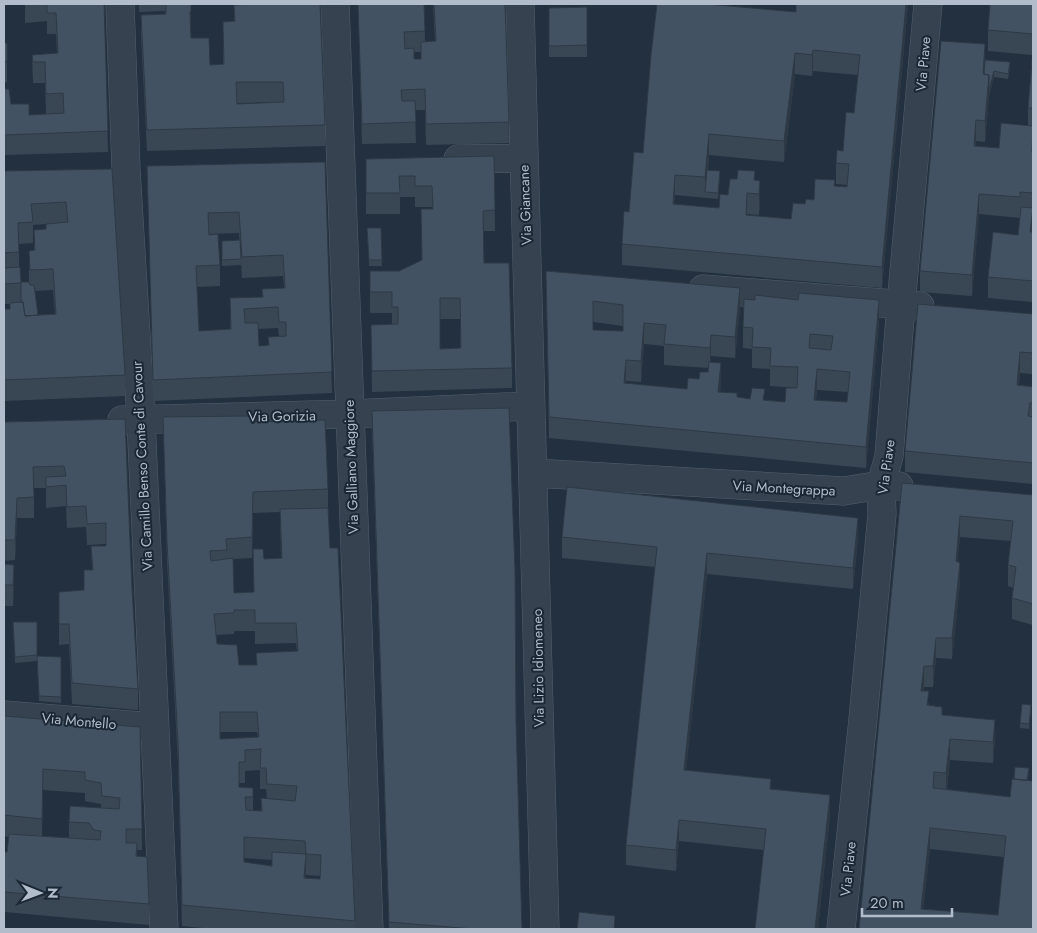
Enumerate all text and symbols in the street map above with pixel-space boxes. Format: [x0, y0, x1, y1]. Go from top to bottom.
street label: Via Piave [911, 36, 935, 92]
street label: Via Giancane [514, 164, 536, 246]
street label: Via Camillo Benso Conte di Cavour [127, 360, 157, 571]
street label: Via Galliano Maggiore [339, 399, 363, 535]
street label: Via Gorizia [248, 405, 316, 427]
street label: Via Piave [872, 438, 900, 496]
street label: Via Montegrappa [732, 475, 836, 501]
street label: Via Lizio Idiomeneo [527, 608, 549, 728]
street label: Via Montello [41, 708, 117, 734]
street label: Via Piave [835, 841, 861, 897]
north arrow [15, 868, 65, 918]
scale bar [862, 886, 952, 918]
text: N [43, 887, 63, 899]
text: 20 m [870, 892, 904, 914]

